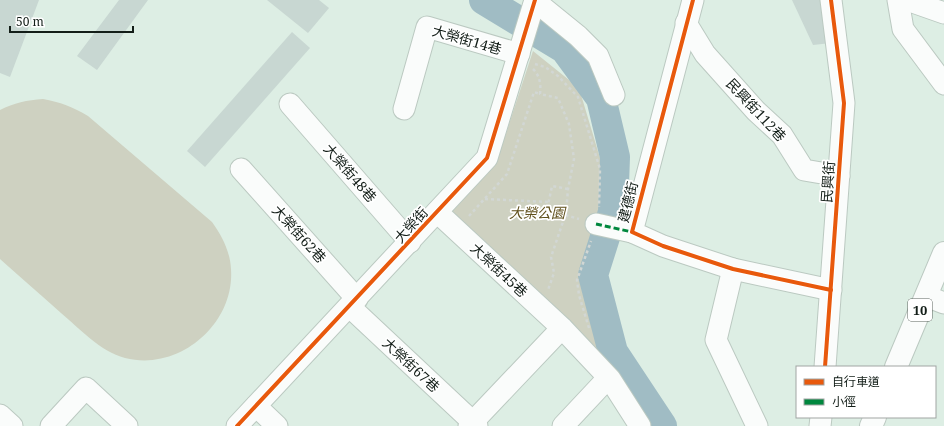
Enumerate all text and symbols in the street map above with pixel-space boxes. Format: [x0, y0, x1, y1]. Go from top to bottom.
scale bar [10, 8, 133, 34]
text: 50 m [16, 13, 44, 30]
street label: 大榮街14巷 [430, 21, 504, 59]
street label: 民興街112巷 [722, 74, 790, 145]
street label: 大榮街48巷 [320, 139, 381, 206]
street label: 民興街 [817, 160, 838, 204]
street label: 建德街 [613, 179, 642, 225]
street label: 大榮街62巷 [268, 201, 330, 267]
street label: 大榮街 [390, 203, 432, 247]
park label: 大榮公園 [509, 203, 567, 222]
street label: 大榮街45巷 [467, 238, 532, 301]
road number: 10 [908, 299, 932, 321]
street label: 大榮街67巷 [379, 333, 444, 396]
legend [796, 366, 936, 418]
text: 自行車道 [832, 373, 880, 390]
text: 小徑 [832, 393, 856, 410]

